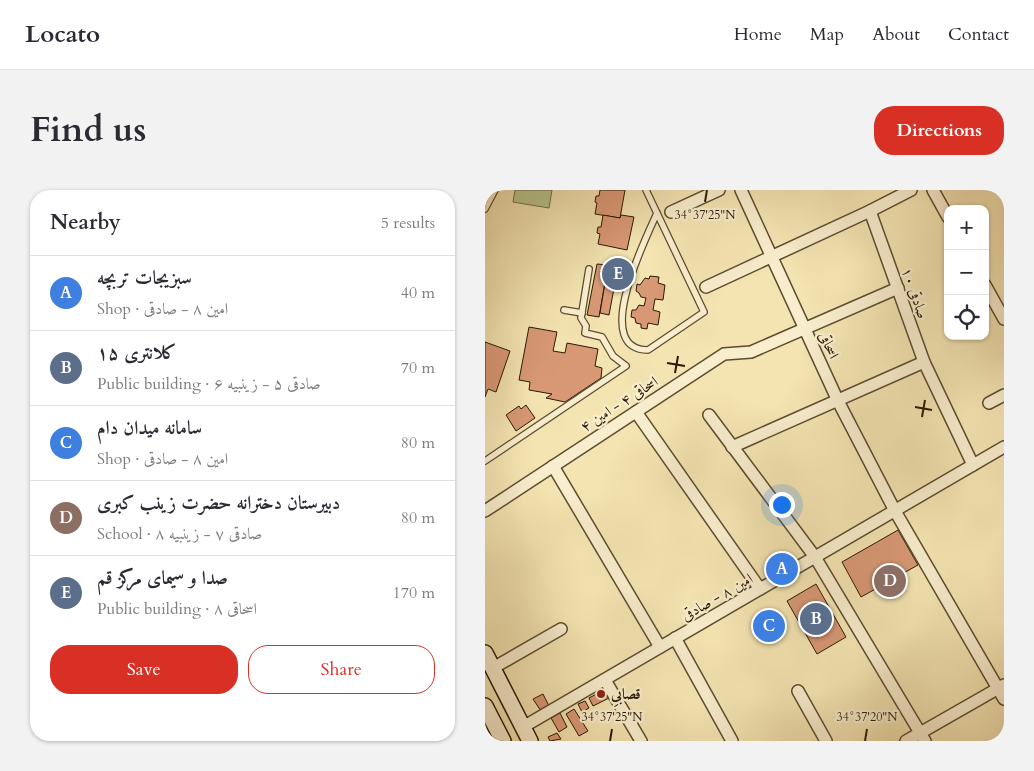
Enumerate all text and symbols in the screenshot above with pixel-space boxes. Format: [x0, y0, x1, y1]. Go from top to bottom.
text: Locato [25, 18, 100, 51]
text: Home [734, 22, 782, 47]
text: Map [810, 22, 844, 47]
text: About [872, 22, 920, 47]
text: Contact [948, 22, 1009, 47]
text: Find us [30, 106, 146, 154]
button: Directions [874, 106, 1004, 155]
map controls [944, 205, 989, 340]
button: + [944, 205, 989, 250]
text: 34°37'25"N [675, 207, 736, 223]
text: Nearby [50, 208, 121, 237]
text: 5 results [381, 212, 435, 234]
button: − [944, 250, 989, 295]
pin: E [602, 255, 634, 293]
text: سبزیجات تربچه [97, 265, 192, 291]
street label: صادقی ۱۰ [897, 265, 933, 321]
text: A [60, 282, 72, 304]
text: 40 m [401, 282, 435, 304]
button: locate [944, 295, 989, 340]
text: Shop · امین ۸ - صادقی [97, 298, 228, 320]
street label: اسحاقی [814, 328, 844, 362]
text: کلانتری ۱۵ [97, 340, 177, 366]
text: B [60, 357, 72, 379]
text: 70 m [401, 357, 435, 379]
street label: اسحاقی ۴ - امین ۴ [576, 371, 662, 437]
text: Public building · صادقی ۵ - زینبیه ۶ [97, 373, 321, 395]
text: سامانه میدان دام [97, 415, 202, 441]
text: C [60, 432, 72, 454]
text: 80 m [401, 432, 435, 454]
text: Shop · امین ۸ - صادقی [97, 448, 228, 470]
text: دبیرستان دخترانه حضرت زینب کبری [97, 490, 340, 516]
your location [769, 492, 795, 518]
text: D [59, 507, 73, 529]
text: 80 m [401, 507, 435, 529]
text: School · صادقی ۷ - زینبیه ۸ [97, 523, 262, 545]
pin: A [766, 550, 798, 588]
pin: D [874, 562, 906, 600]
text: صدا و سیمای مرکز قم [97, 565, 228, 591]
street label: امین ۸ - صادقی [678, 568, 756, 626]
text: E [61, 582, 71, 604]
text: 170 m [393, 582, 435, 604]
text: Public building · اسحاقی ۸ [97, 598, 257, 620]
pin: B [800, 600, 832, 638]
pin: C [753, 607, 785, 645]
button: Save [50, 645, 238, 694]
button: Share [248, 645, 435, 694]
place label: قصابیِ [610, 684, 641, 707]
marker: قصابیِ [595, 688, 607, 700]
text: 34°37'25"N [582, 709, 643, 725]
text: 34°37'20"N [837, 709, 898, 725]

